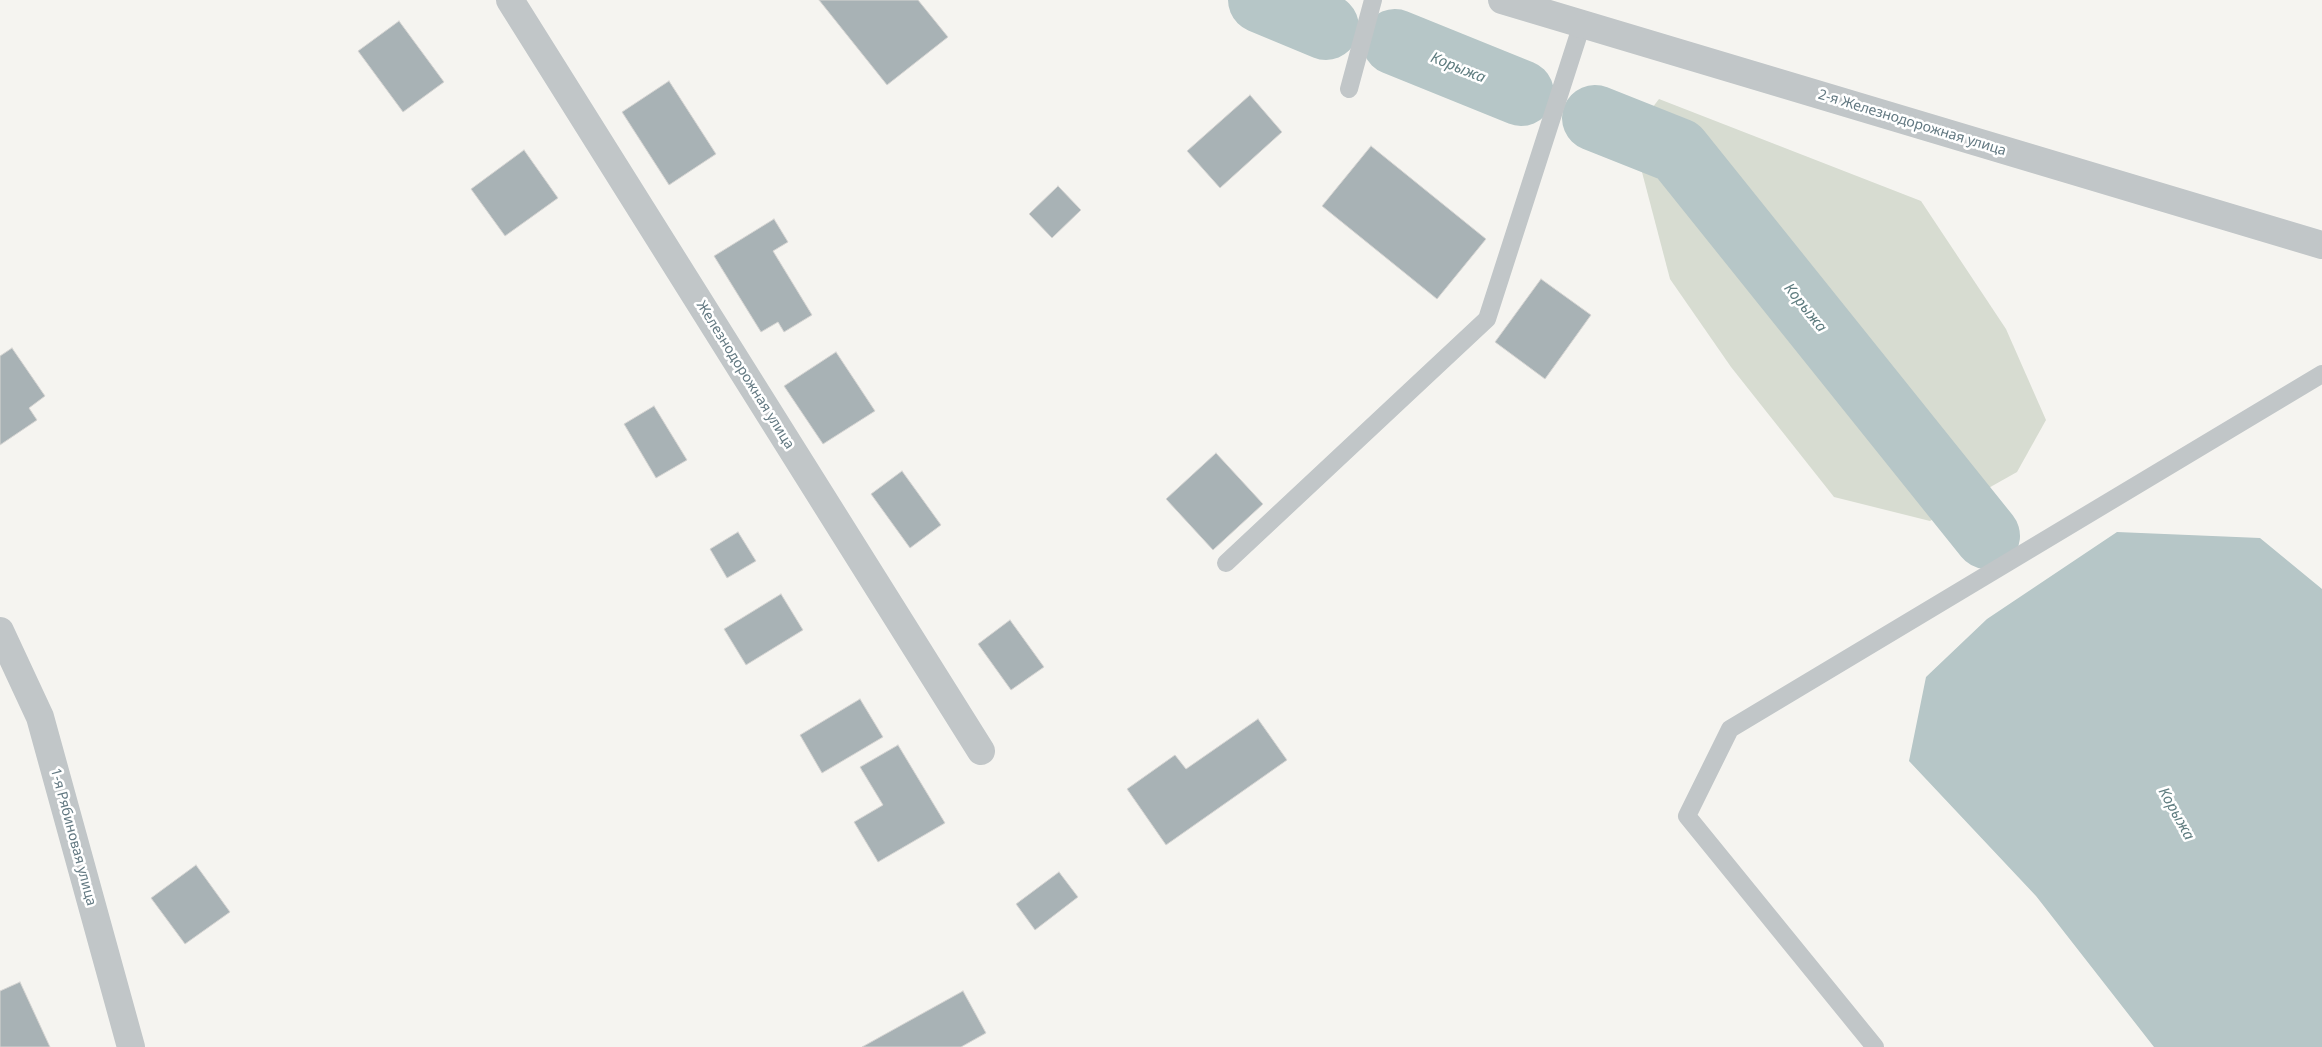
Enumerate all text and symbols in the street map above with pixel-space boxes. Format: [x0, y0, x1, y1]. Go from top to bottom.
water label: Корыжа [1428, 49, 1488, 87]
street label: 2-я Железнодорожная улица [1816, 86, 2008, 160]
water label: Корыжа [1780, 280, 1830, 336]
street label: Железнодорожная улица [692, 298, 798, 452]
street label: 1-я Рябиновая улица [47, 766, 99, 908]
water label: Корыжа [2154, 784, 2198, 844]

